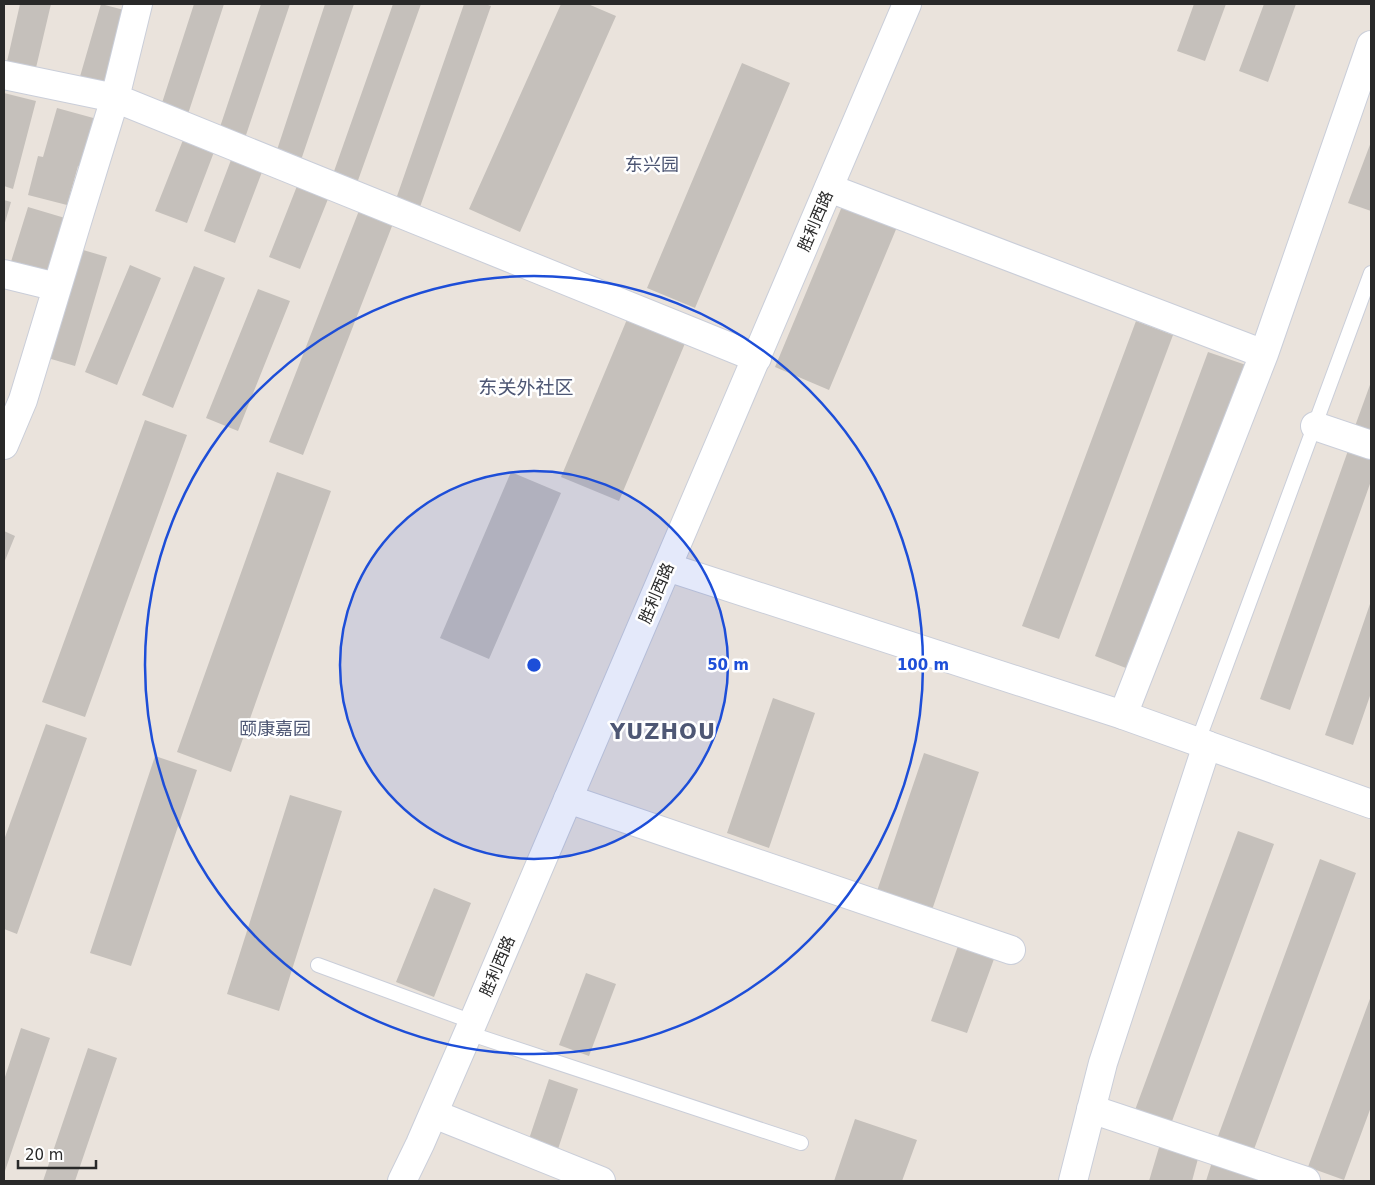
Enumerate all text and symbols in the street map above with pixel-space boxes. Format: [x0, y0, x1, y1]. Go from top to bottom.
district label: 东兴园 [625, 154, 679, 175]
street label: 胜利西路 [794, 188, 837, 254]
district label: 东关外社区 [478, 376, 574, 398]
street label: 胜利西路 [635, 560, 678, 626]
centre of rings [525, 656, 543, 674]
text: 50 m [707, 656, 749, 674]
text: 100 m [897, 656, 949, 674]
district label: 颐康嘉园 [239, 718, 311, 739]
district label: YUZHOU [609, 720, 716, 744]
street label: 胜利西路 [476, 933, 519, 999]
scale bar [18, 1138, 95, 1170]
text: 20 m [25, 1146, 63, 1164]

